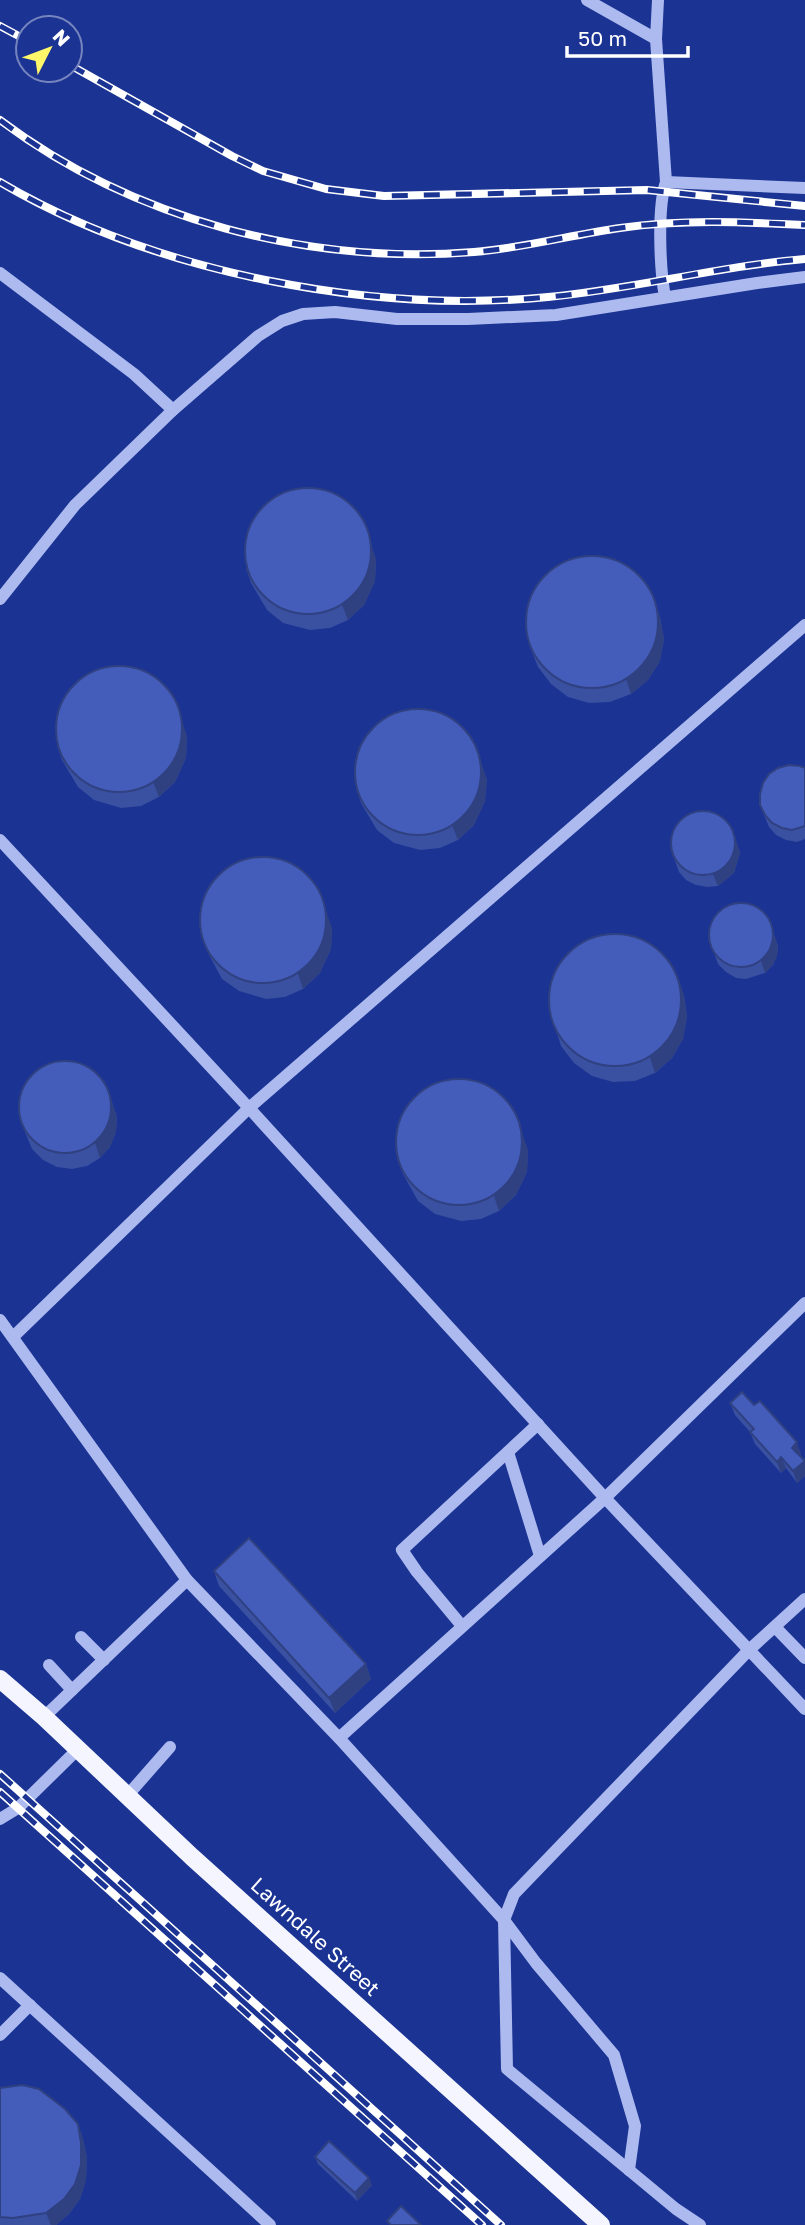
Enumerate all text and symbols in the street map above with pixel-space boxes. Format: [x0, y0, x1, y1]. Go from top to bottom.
north arrow [14, 14, 84, 84]
scale bar [567, 14, 688, 58]
text: N [49, 24, 75, 50]
text: 50 m [578, 25, 627, 51]
street label: Lawndale Street [246, 1872, 386, 2001]

